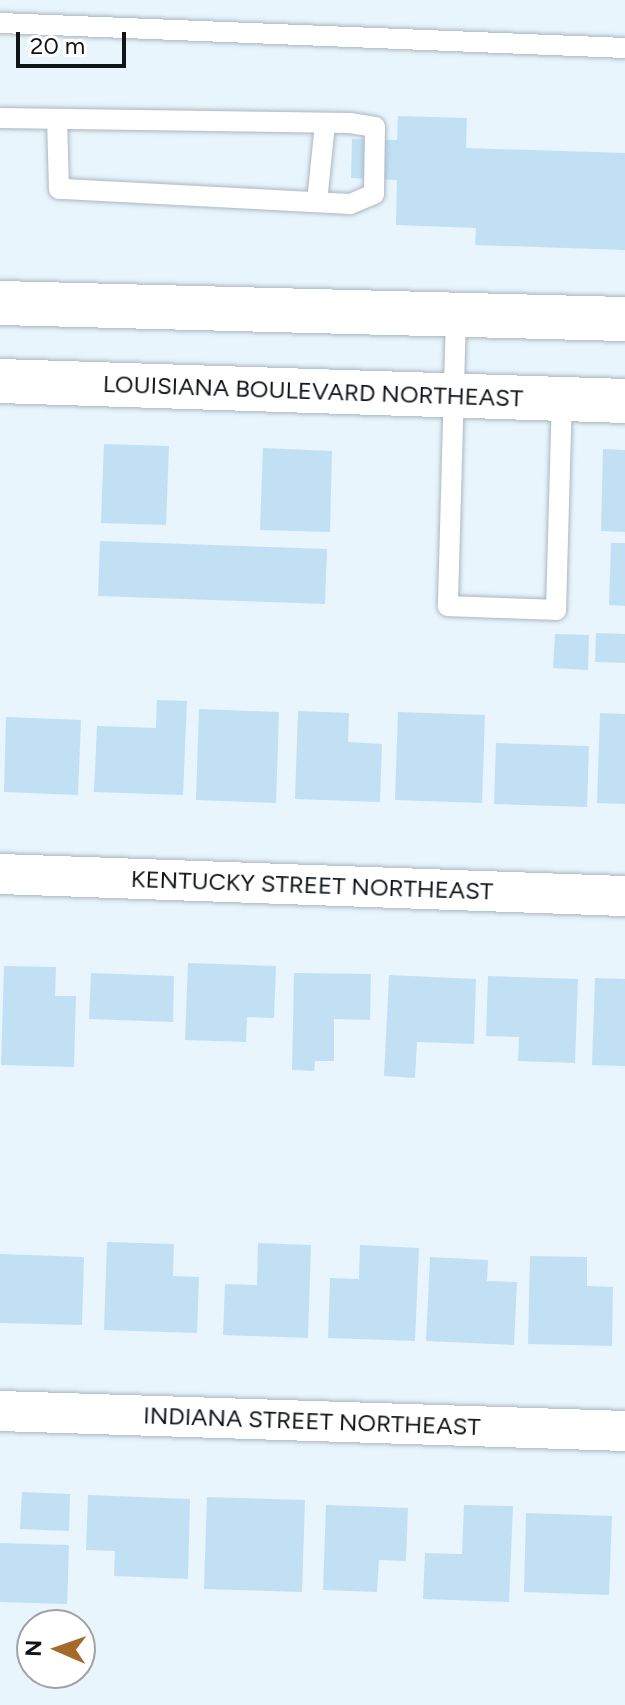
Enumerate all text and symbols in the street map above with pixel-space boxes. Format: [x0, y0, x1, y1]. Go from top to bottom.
scale bar [20, 16, 130, 66]
text: 20 m [30, 31, 85, 60]
street label: LOUISIANA BOULEVARD NORTHEAST [102, 369, 524, 413]
street label: KENTUCKY STREET NORTHEAST [130, 864, 494, 906]
street label: INDIANA STREET NORTHEAST [143, 1401, 481, 1441]
north arrow [16, 1609, 96, 1689]
text: N [20, 1639, 47, 1657]

